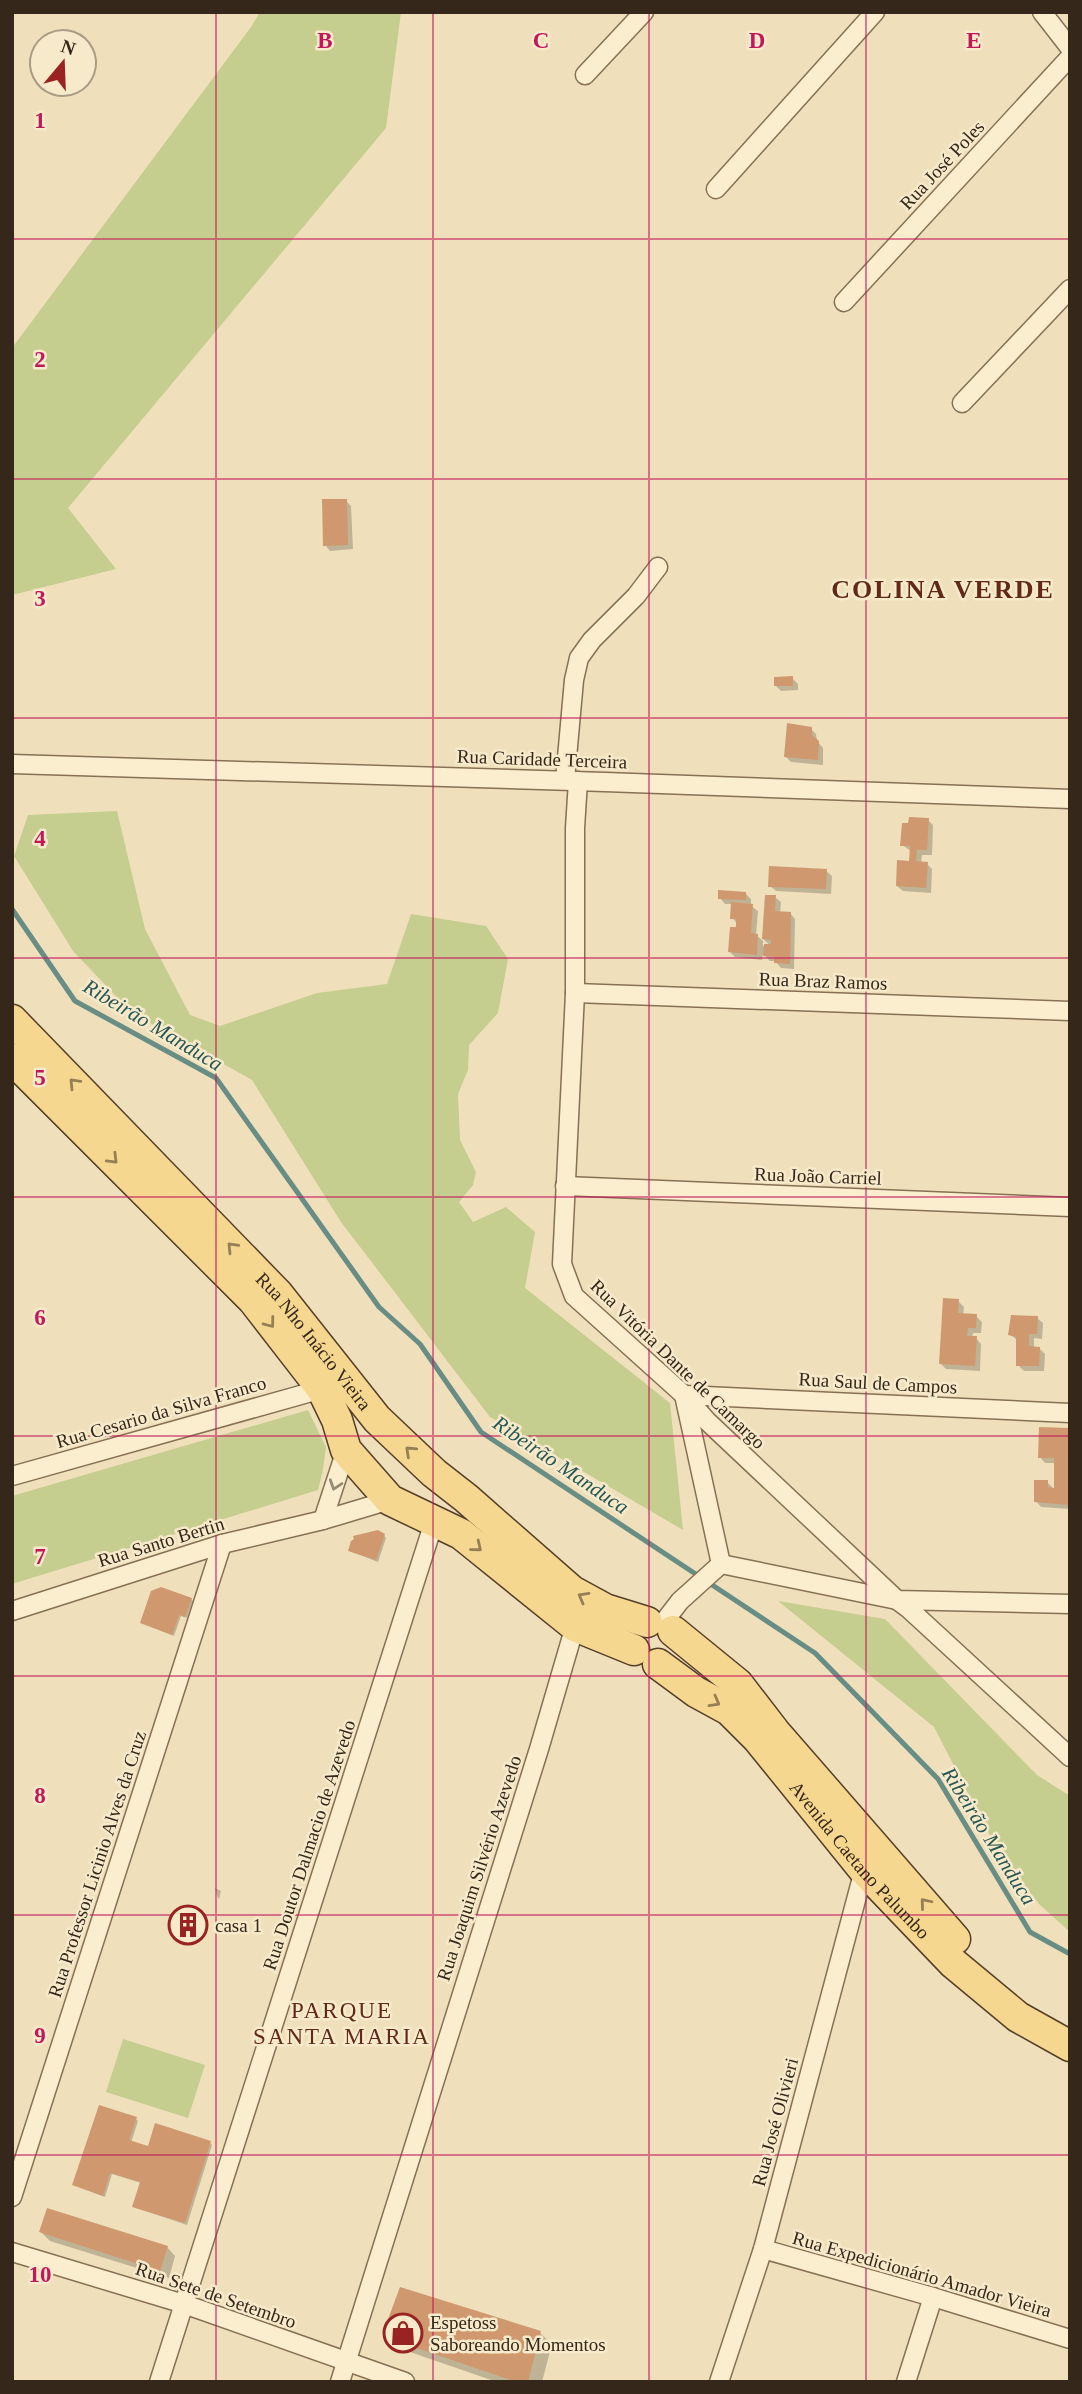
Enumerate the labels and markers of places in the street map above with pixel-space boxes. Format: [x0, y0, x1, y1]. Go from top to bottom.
building icon: casa 1 [167, 1904, 209, 1946]
place label: casa 1 [215, 1915, 262, 1936]
shop icon: Espetoss Saboreando Momentos [382, 2312, 424, 2354]
place label: Espetoss Saboreando Momentos [430, 2312, 606, 2355]

